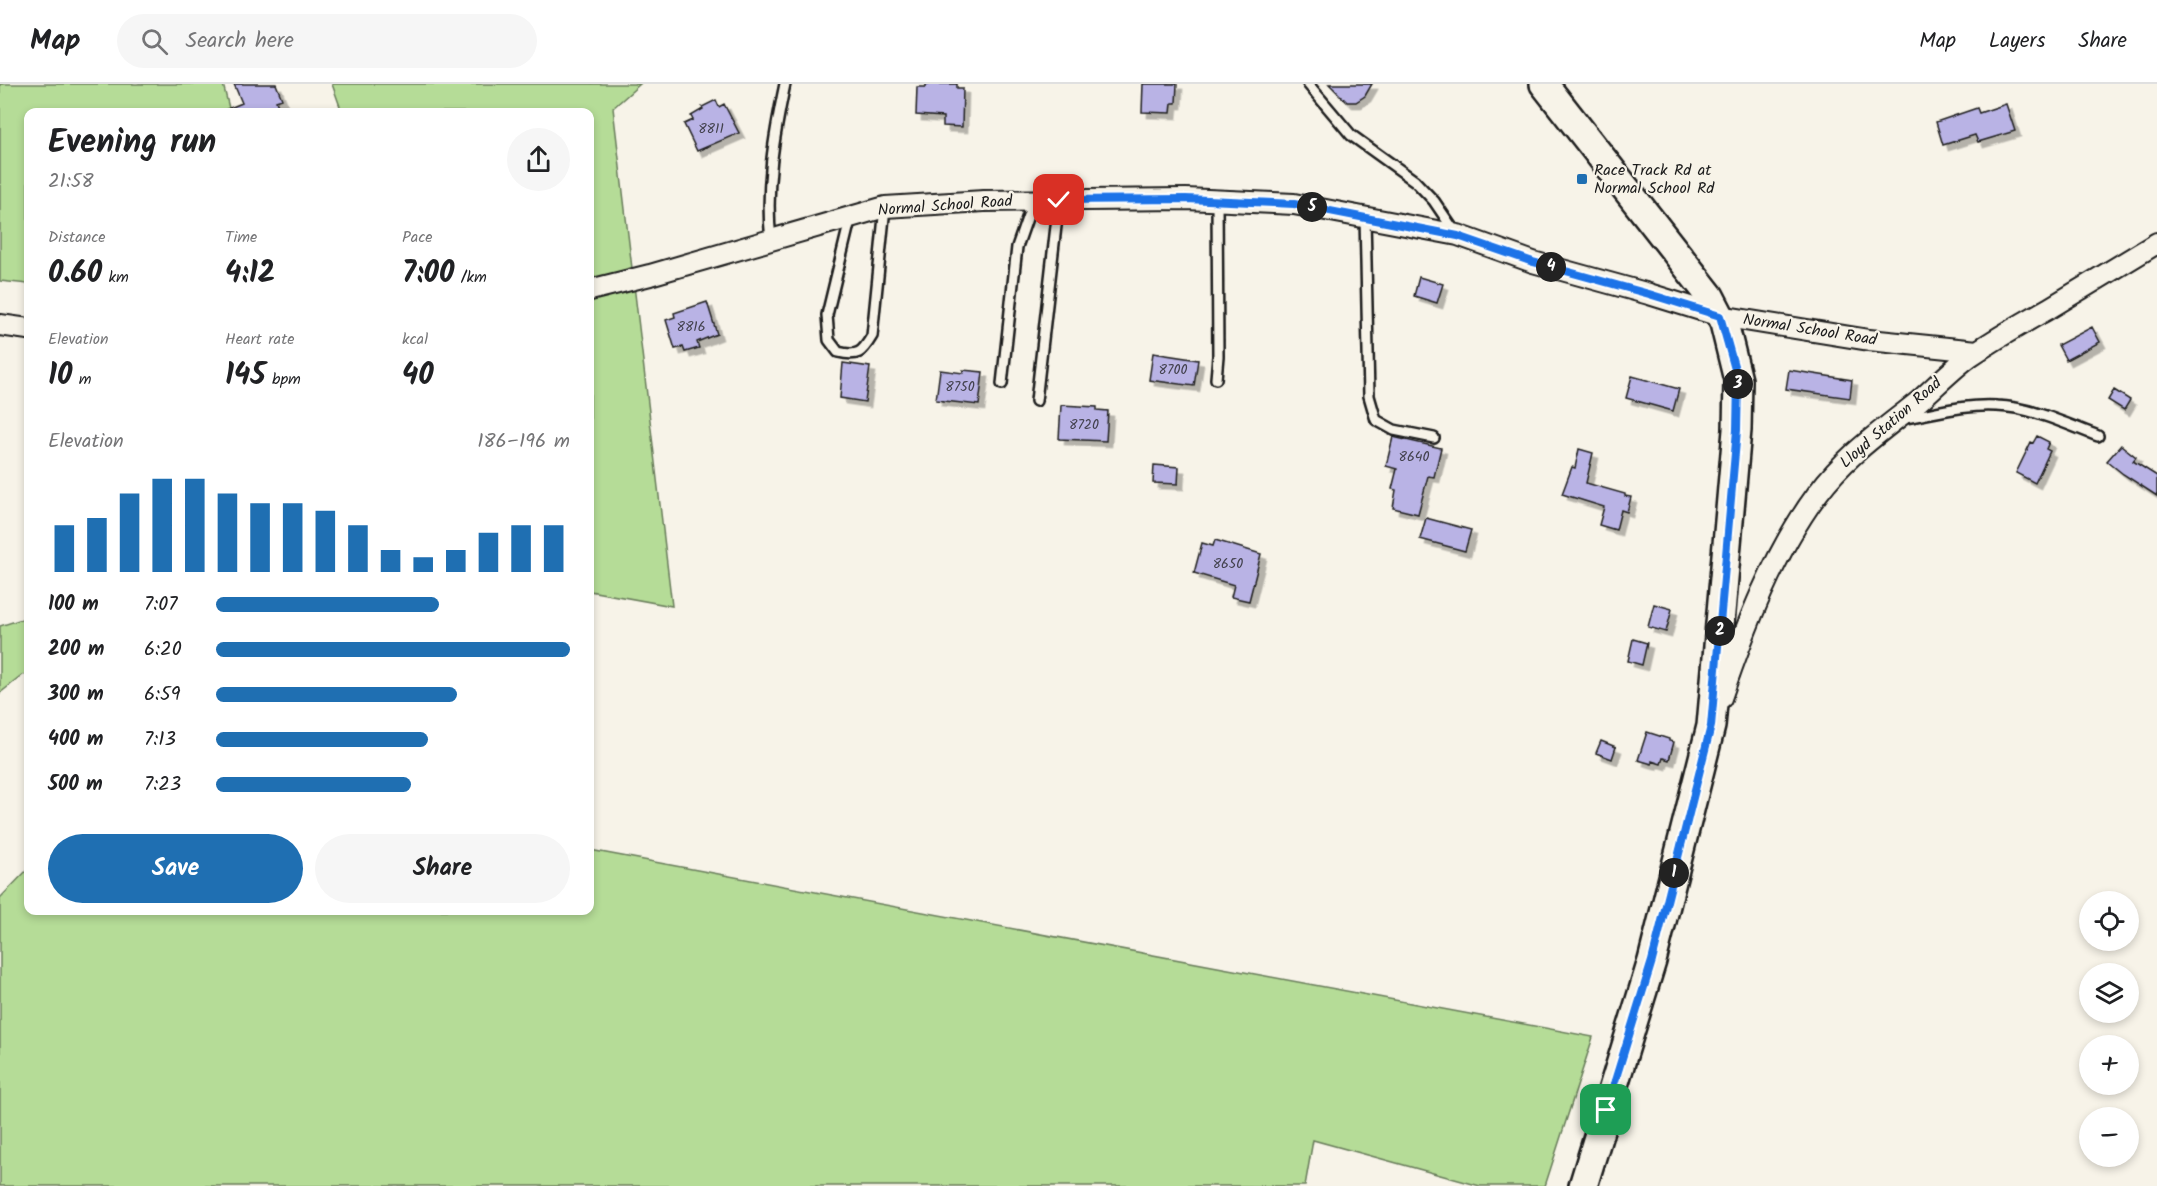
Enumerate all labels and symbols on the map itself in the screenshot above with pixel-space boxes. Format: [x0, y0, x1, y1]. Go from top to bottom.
house number: 8811 [698, 118, 724, 140]
place label: Race Track Rd at Normal School Rd [1594, 158, 1715, 201]
marker: Race Track Rd at Normal School Rd [1575, 172, 1589, 186]
pin [1033, 174, 1084, 225]
street label: Normal School Road [877, 189, 1014, 223]
pin: 5 [1297, 192, 1327, 222]
pin: 4 [1536, 252, 1566, 282]
street label: Normal School Road [1741, 307, 1880, 353]
house number: 8816 [676, 316, 706, 338]
house number: 8700 [1159, 359, 1187, 381]
pin: 3 [1723, 369, 1753, 399]
street label: Lloyd Station Road [1834, 371, 1948, 475]
house number: 8750 [945, 376, 975, 398]
house number: 8720 [1069, 414, 1099, 436]
house number: 8640 [1399, 446, 1429, 468]
house number: 8650 [1213, 553, 1243, 575]
pin: 2 [1705, 616, 1735, 646]
pin: 1 [1659, 858, 1689, 888]
pin [1580, 1084, 1631, 1135]

